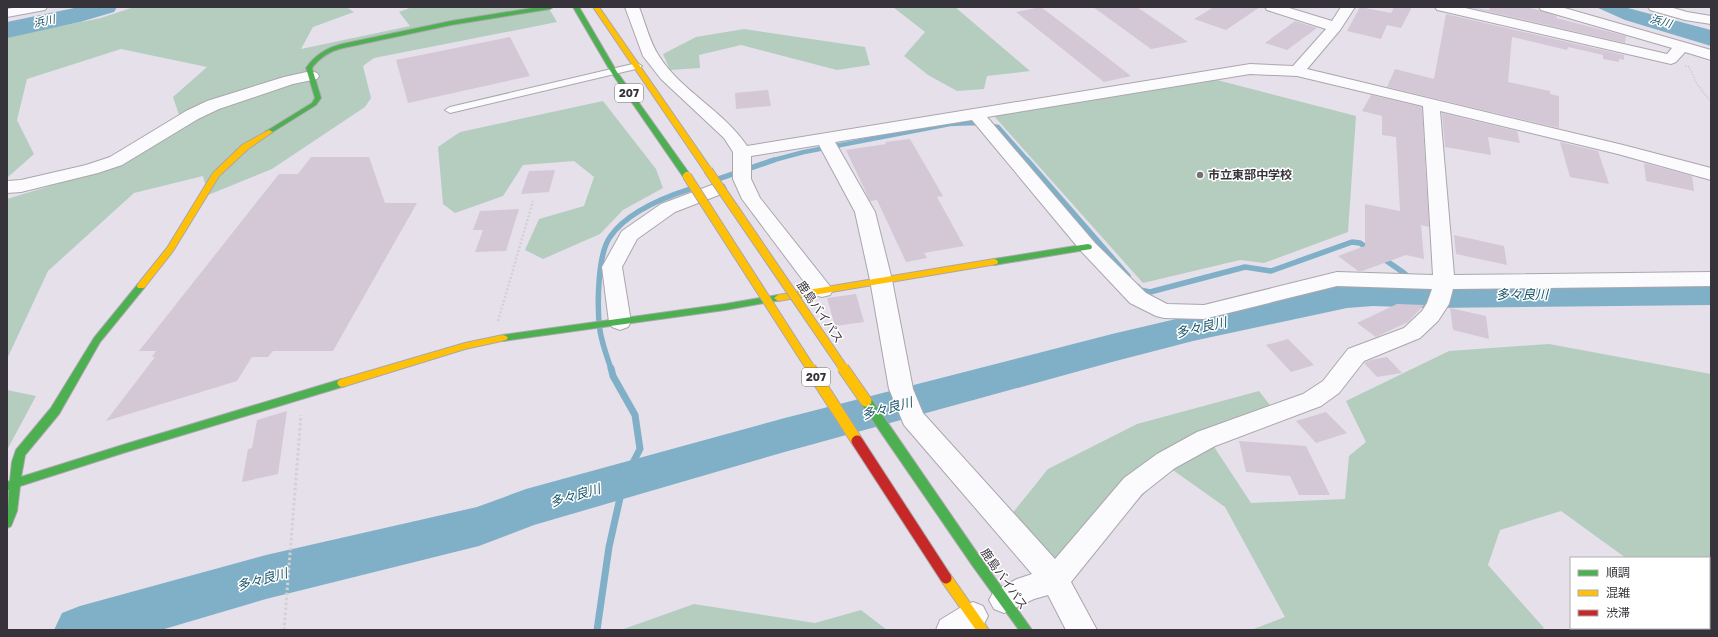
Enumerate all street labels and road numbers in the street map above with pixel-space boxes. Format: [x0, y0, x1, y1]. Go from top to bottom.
road number: 207 [615, 84, 643, 102]
street label: 鹿島バイパス [794, 278, 847, 346]
road number: 207 [802, 368, 830, 386]
street label: 鹿島バイパス [978, 545, 1031, 612]

